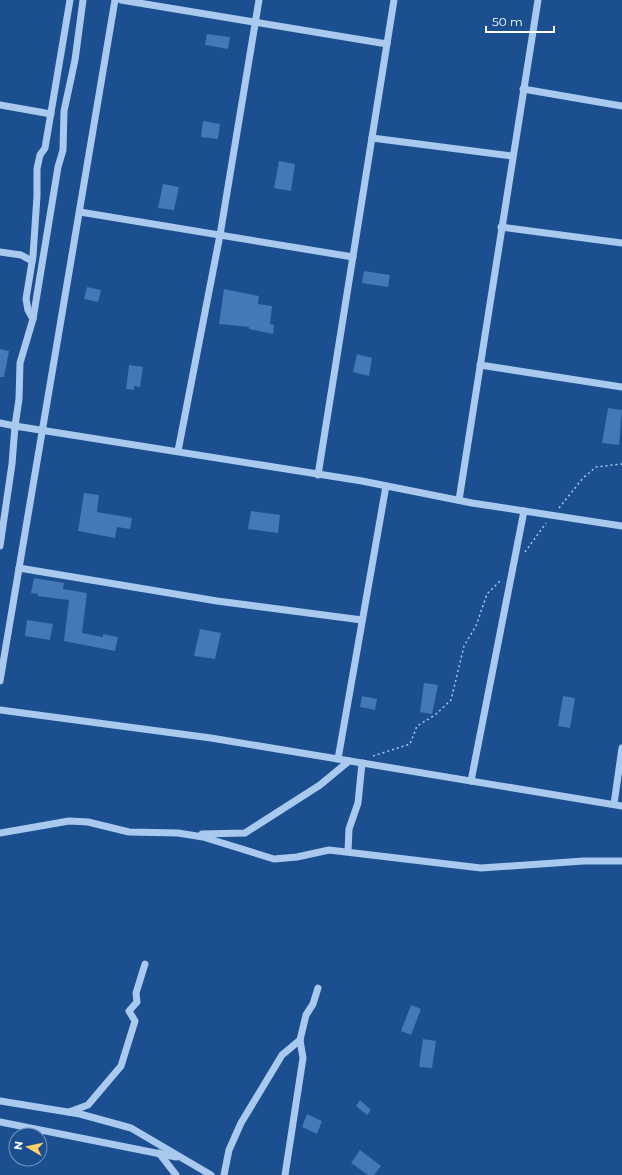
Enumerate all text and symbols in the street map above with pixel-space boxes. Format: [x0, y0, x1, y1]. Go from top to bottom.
scale bar [486, 8, 554, 34]
text: 50 m [492, 14, 523, 29]
north arrow [8, 1127, 48, 1167]
text: N [11, 1140, 26, 1151]

